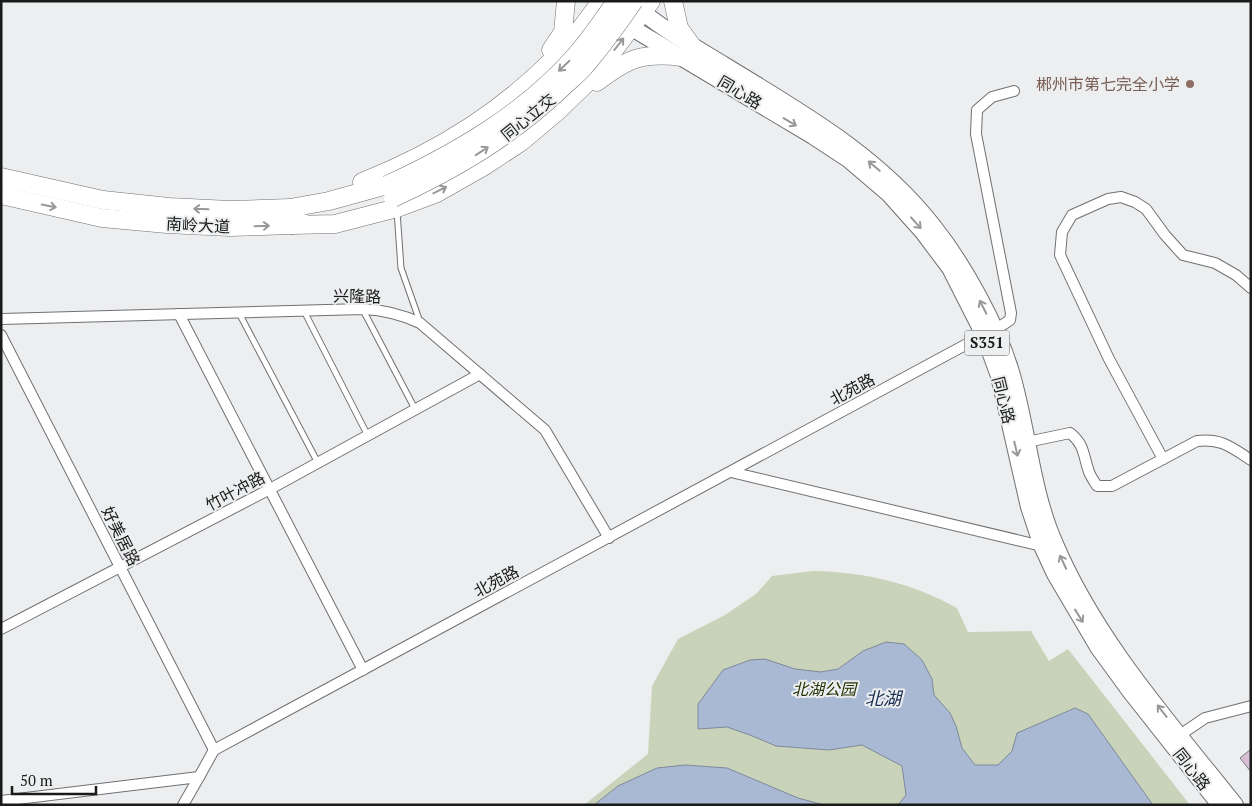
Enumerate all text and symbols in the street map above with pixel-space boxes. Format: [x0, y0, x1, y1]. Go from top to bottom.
one-way arrow [613, 38, 624, 51]
one-way arrow [558, 60, 570, 72]
street label: 同心路 [714, 70, 766, 114]
place label: 郴州市第七完全小学 [1036, 73, 1180, 95]
marker: 郴州市第七完全小学 [1184, 78, 1196, 90]
street label: 同心立交 [496, 88, 560, 146]
one-way arrow [782, 117, 796, 127]
one-way arrow [475, 146, 489, 156]
one-way arrow [868, 161, 881, 172]
one-way arrow [433, 185, 448, 195]
one-way arrow [40, 202, 56, 211]
one-way arrow [193, 204, 209, 213]
street label: 南岭大道 [165, 212, 231, 238]
one-way arrow [910, 217, 921, 230]
one-way arrow [254, 221, 270, 231]
street label: 兴隆路 [333, 285, 381, 307]
one-way arrow [978, 300, 988, 315]
road number: S351 [964, 330, 1010, 356]
street label: 北苑路 [826, 368, 878, 410]
street label: 同心路 [988, 374, 1020, 426]
one-way arrow [1012, 441, 1021, 457]
street label: 竹叶冲路 [202, 466, 268, 516]
street label: 好美居路 [97, 502, 145, 570]
one-way arrow [1057, 555, 1067, 570]
street label: 北苑路 [470, 560, 522, 602]
one-way arrow [1074, 609, 1084, 623]
park label: 北湖公园 [792, 678, 858, 700]
water label: 北湖 [865, 686, 904, 710]
one-way arrow [1156, 705, 1167, 718]
street label: 同心路 [1169, 743, 1215, 795]
scale bar [12, 764, 96, 796]
text: 50 m [20, 770, 53, 790]

